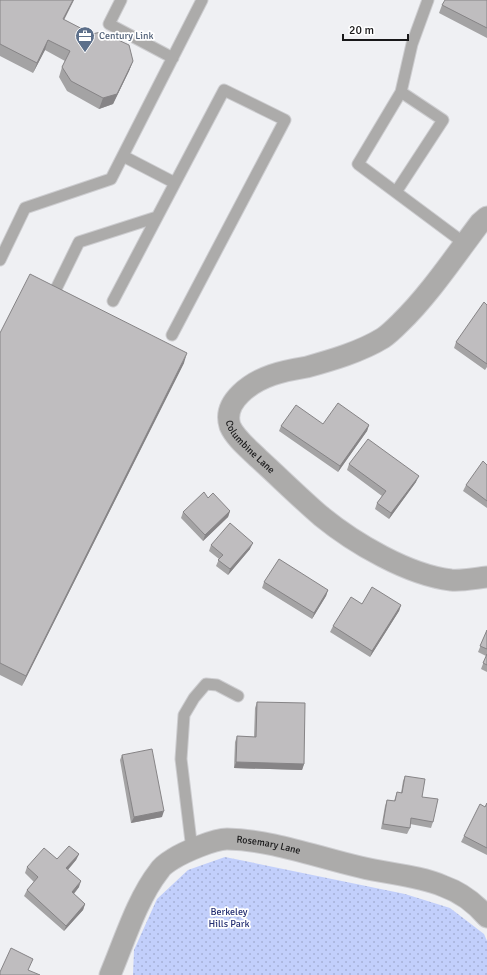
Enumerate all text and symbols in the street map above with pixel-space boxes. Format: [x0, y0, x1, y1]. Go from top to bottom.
scale bar [343, 16, 408, 42]
text: 20 m [349, 23, 374, 38]
office icon: Century Link [74, 25, 96, 53]
place label: Century Link [99, 30, 153, 42]
street label: Columbine Lane [223, 419, 277, 476]
street label: Rosemary Lane [236, 833, 302, 857]
park label: Berkeley Hills Park [208, 906, 250, 930]

